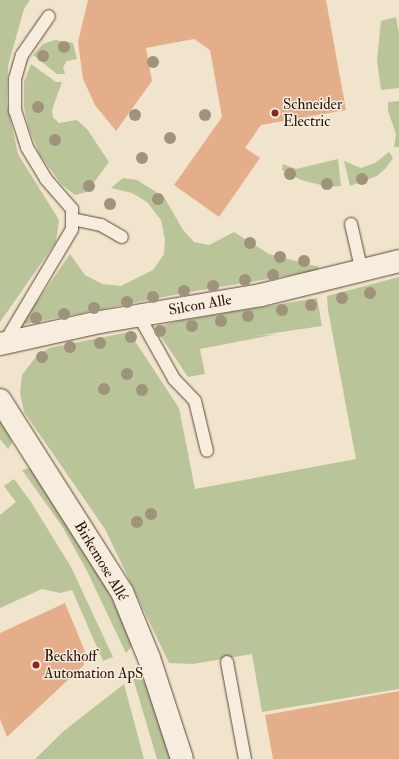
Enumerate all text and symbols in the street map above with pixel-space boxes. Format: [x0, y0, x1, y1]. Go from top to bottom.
place label: Schneider Electric [283, 95, 342, 130]
marker: Schneider Electric [270, 108, 280, 118]
street label: Silcon Alle [167, 291, 233, 319]
street label: Birkemose Allé [70, 518, 132, 604]
place label: Beckhoff Automation ApS [44, 647, 143, 682]
marker: Beckhoff Automation ApS [31, 660, 41, 670]

